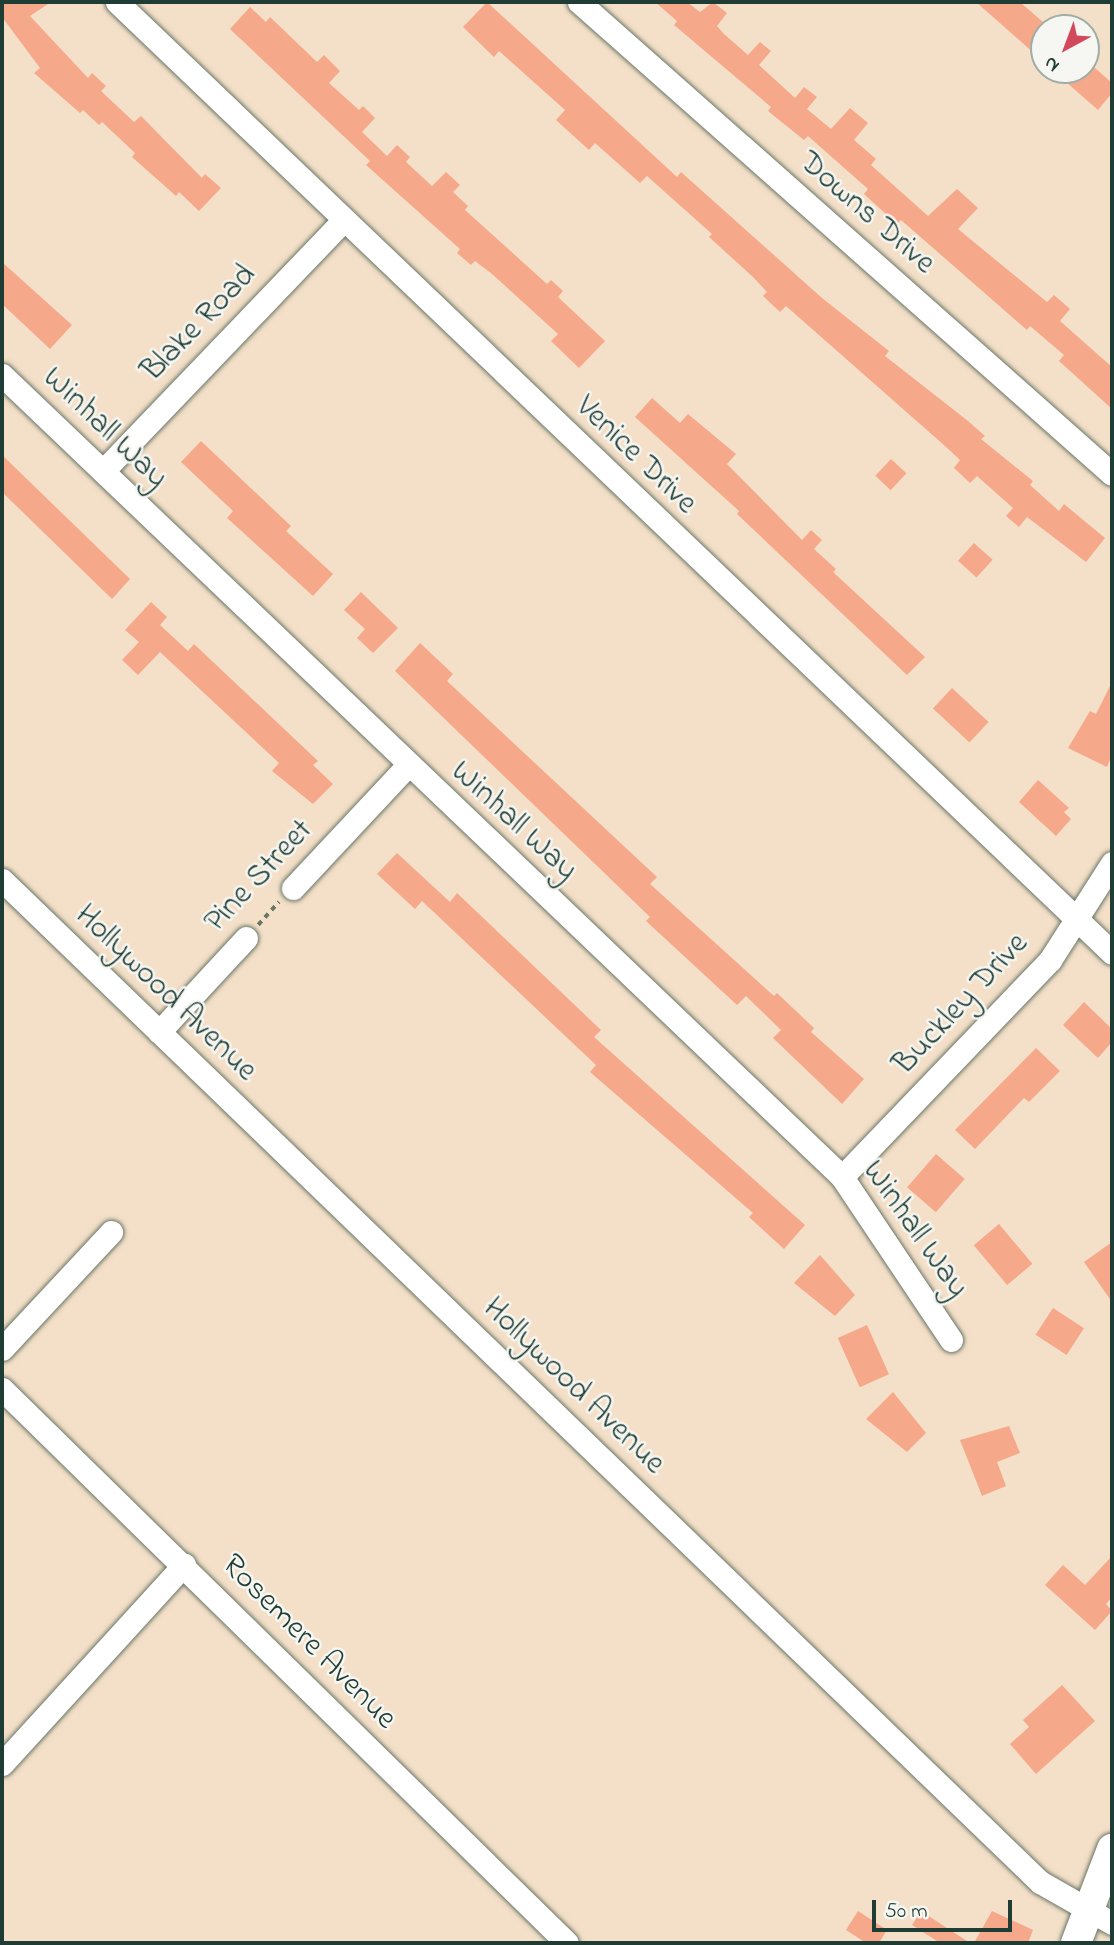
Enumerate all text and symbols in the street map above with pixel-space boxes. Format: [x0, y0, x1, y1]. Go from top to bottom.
north arrow [1030, 14, 1100, 84]
text: N [1039, 49, 1066, 78]
street label: Downs Drive [790, 144, 942, 284]
street label: Blake Road [135, 257, 265, 391]
street label: Winhall Way [33, 360, 175, 498]
street label: Venice Drive [566, 389, 704, 523]
street label: Winhall Way [442, 754, 584, 890]
street label: Pine Street [198, 812, 322, 942]
street label: Hollywood Avenue [66, 897, 264, 1091]
street label: Buckley Drive [886, 926, 1038, 1084]
street label: Winhall Way [853, 1154, 975, 1306]
street label: Hollywood Avenue [474, 1290, 672, 1484]
street label: Rosemere Avenue [212, 1547, 404, 1739]
scale bar [876, 1885, 1016, 1929]
text: 50 m [885, 1897, 928, 1927]

